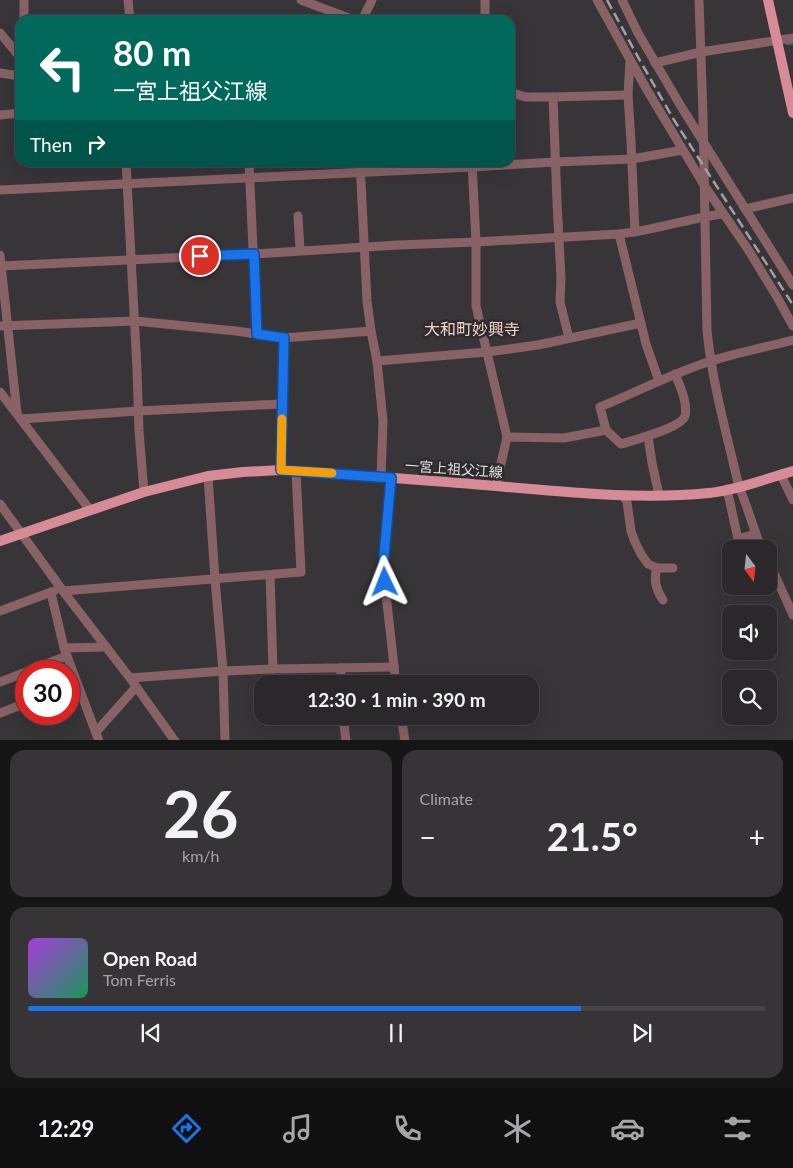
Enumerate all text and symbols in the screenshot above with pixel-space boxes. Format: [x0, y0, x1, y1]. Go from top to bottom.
text: 80 m [113, 31, 191, 73]
icon: left [30, 35, 95, 100]
text: 一宮上祖父江線 [113, 77, 267, 104]
icon: right [82, 130, 110, 158]
text: Then [30, 133, 72, 156]
pin [179, 235, 221, 277]
icon: arrive [186, 242, 214, 270]
district label: 大和町妙興寺 [424, 319, 520, 338]
street label: 一宮上祖父江線 [405, 457, 504, 480]
north arrow [722, 540, 778, 595]
map controls [722, 540, 777, 725]
position arrow [358, 555, 410, 607]
button: sound [722, 605, 777, 660]
speed limit sign: 30 [15, 660, 80, 725]
button: search [722, 670, 777, 725]
text: 12:30 · 1 min · 390 m [307, 688, 486, 711]
text: 26 [163, 774, 238, 852]
text: Climate [420, 789, 473, 808]
text: 21.5° [547, 813, 638, 859]
text: − [420, 820, 436, 854]
text: + [749, 820, 765, 854]
text: km/h [182, 846, 219, 865]
text: Open Road [103, 947, 197, 970]
text: Tom Ferris [103, 970, 176, 989]
icon: previous [137, 1019, 165, 1047]
icon: pause [382, 1019, 410, 1047]
icon: next [628, 1019, 656, 1047]
icon: directions [169, 1111, 204, 1146]
icon: music [280, 1111, 315, 1146]
icon: phone [390, 1111, 425, 1146]
icon: climate [500, 1111, 535, 1146]
icon: car [610, 1111, 645, 1146]
icon: filters [720, 1111, 755, 1146]
text: 12:29 [38, 1115, 94, 1142]

